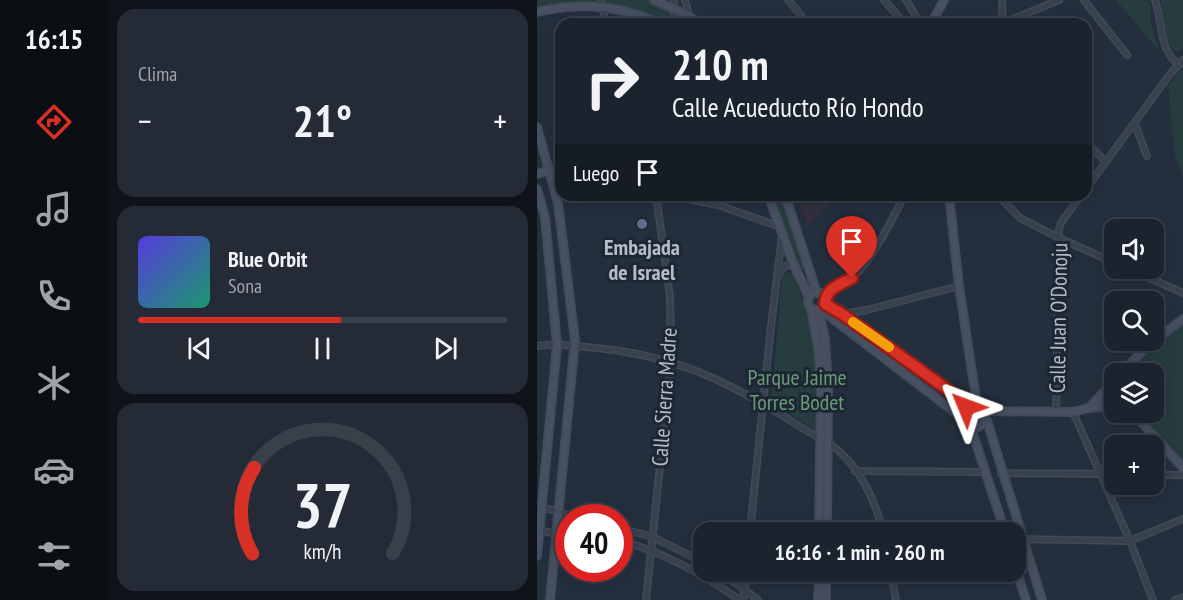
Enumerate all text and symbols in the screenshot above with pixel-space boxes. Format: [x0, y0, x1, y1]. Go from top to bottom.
text: 16:15 [25, 22, 83, 56]
text: 210 m [672, 37, 769, 92]
icon: right [573, 42, 651, 120]
text: Clima [138, 61, 177, 87]
text: Calle Acueducto Río Hondo [672, 90, 924, 124]
text: 21° [293, 91, 352, 149]
text: − [138, 99, 152, 142]
text: + [493, 99, 507, 142]
icon: directions [33, 101, 75, 143]
icon: arrive [631, 156, 664, 189]
text: Luego [573, 159, 619, 187]
icon: music [33, 188, 75, 230]
pin [826, 216, 877, 278]
marker: Embajada de Israel [635, 217, 649, 231]
map controls [1104, 219, 1164, 495]
button: sound [1104, 219, 1164, 279]
icon: arrive [835, 225, 868, 258]
place label: Embajada de Israel [604, 233, 680, 286]
street label: Calle Juan O'Donoju [1043, 243, 1073, 393]
text: Blue Orbit [228, 245, 307, 273]
text: Sona [228, 273, 262, 299]
icon: phone [33, 275, 75, 317]
button: search [1104, 291, 1164, 351]
street label: Calle Sierra Madre [645, 327, 683, 467]
icon: previous [183, 332, 216, 365]
icon: pause [306, 332, 339, 365]
icon: next [429, 332, 462, 365]
icon: climate [33, 362, 75, 404]
park label: Parque Jaime Torres Bodet [747, 363, 847, 416]
button: layers [1104, 363, 1164, 423]
position arrow [934, 375, 998, 439]
button: + [1104, 435, 1164, 495]
icon: car [33, 449, 75, 491]
text: 37 [293, 464, 352, 545]
speed limit sign: 40 [555, 504, 633, 582]
icon: filters [33, 535, 75, 577]
text: km/h [303, 537, 342, 565]
text: 16:16 · 1 min · 260 m [774, 538, 945, 566]

